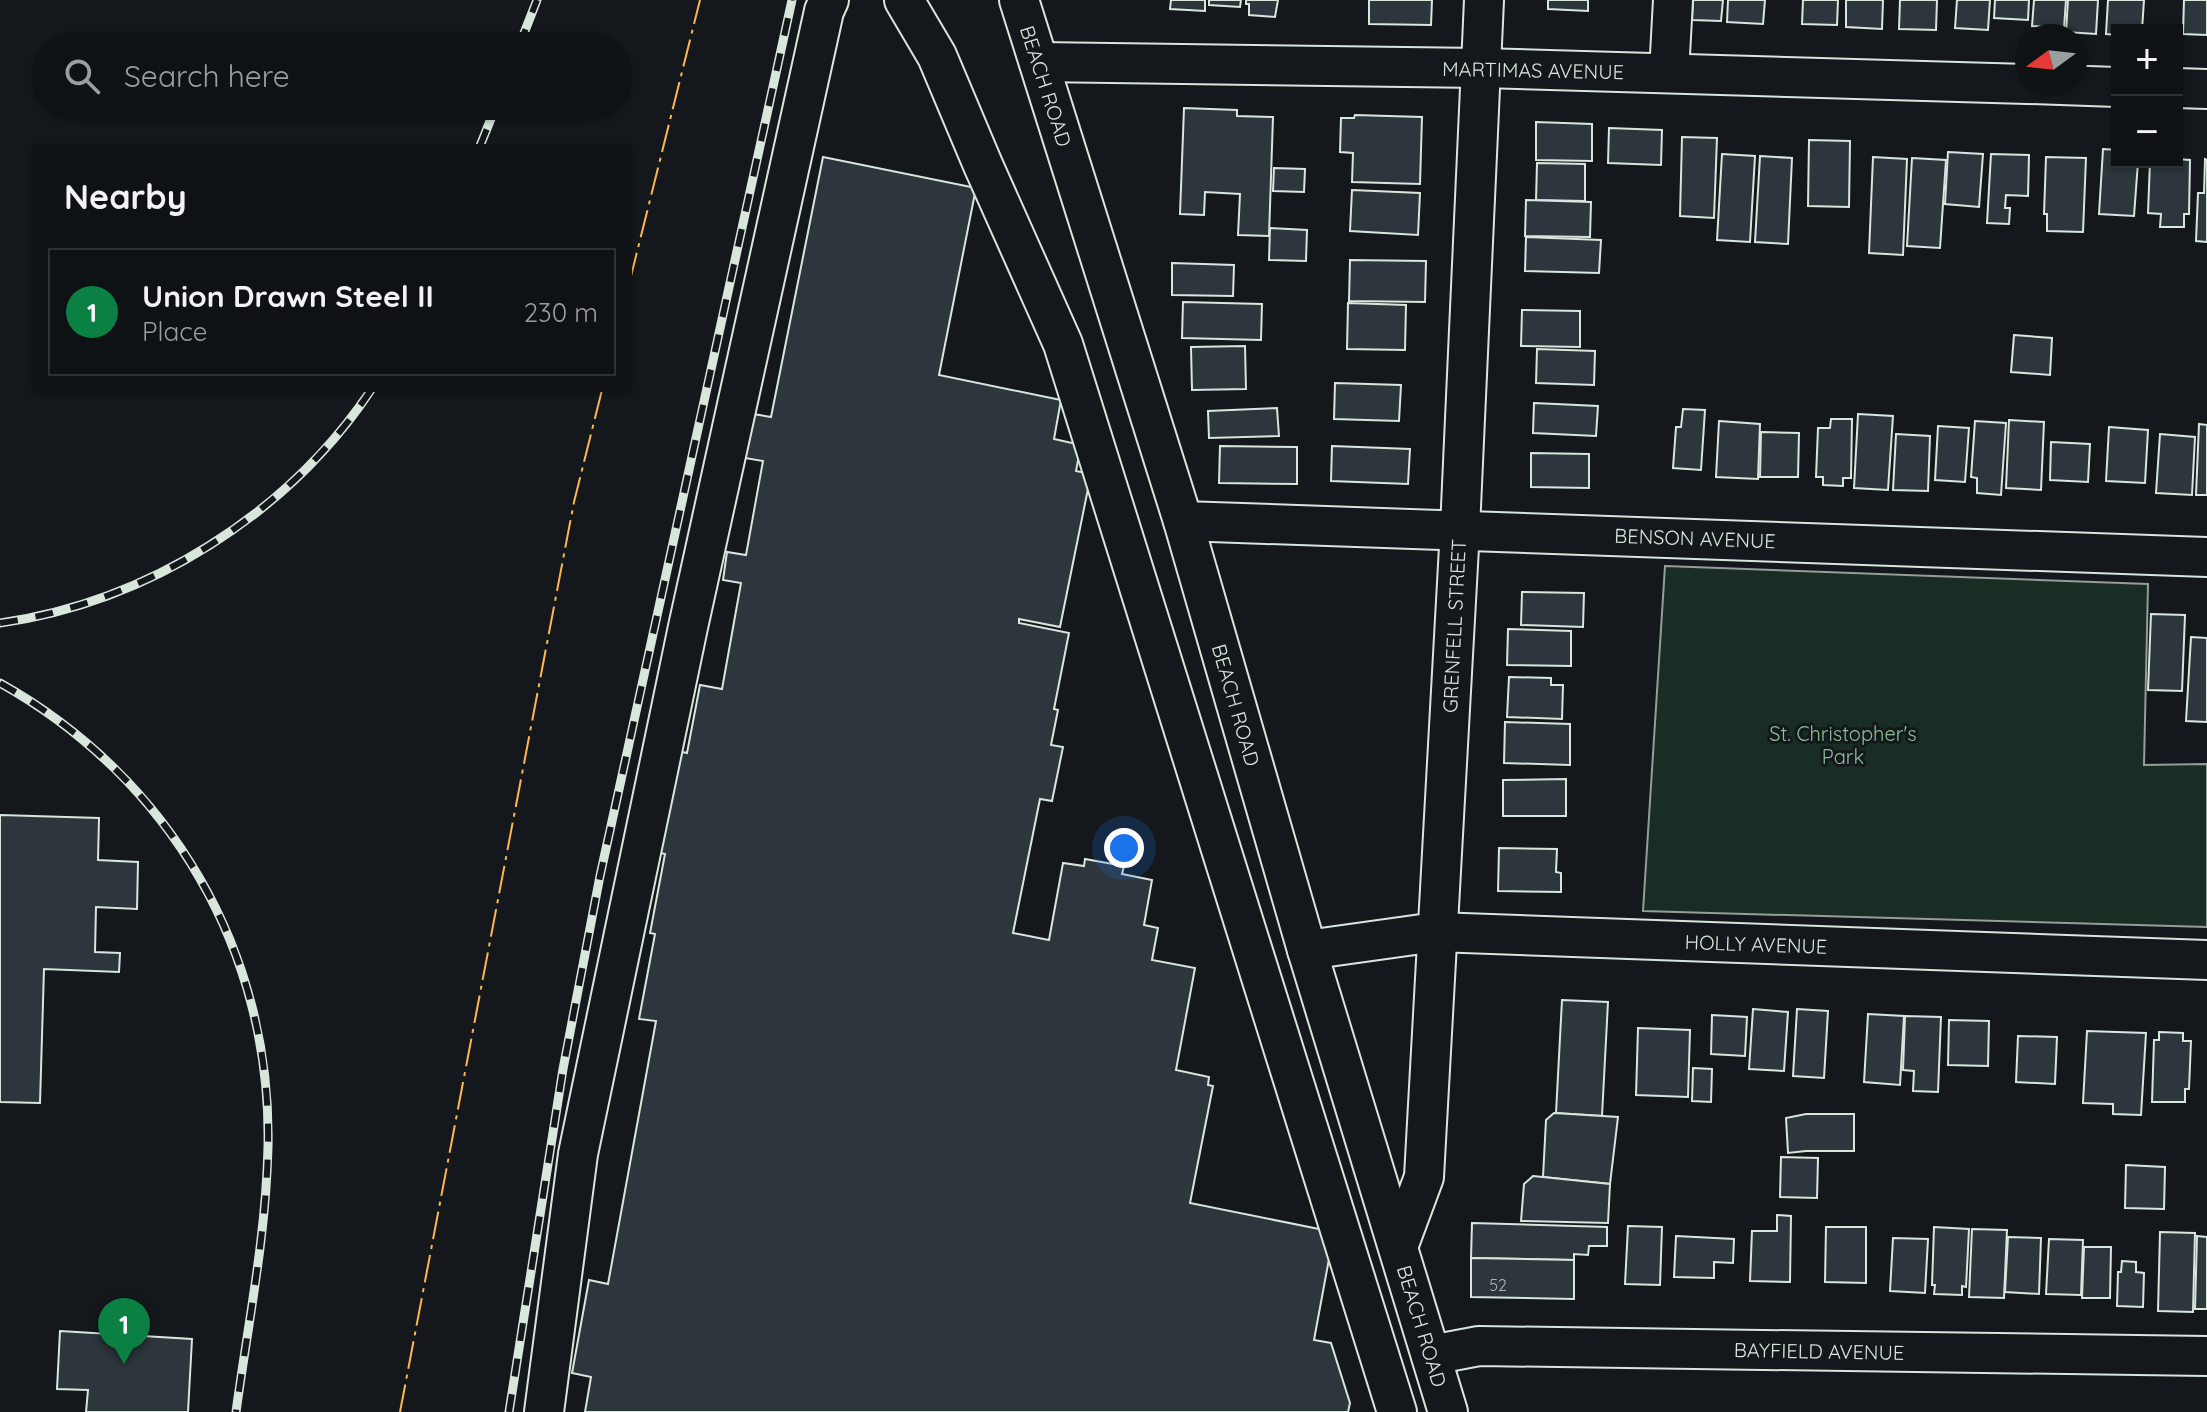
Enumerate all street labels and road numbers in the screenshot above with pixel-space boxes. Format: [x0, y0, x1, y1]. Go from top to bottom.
street label: BEACH ROAD [1015, 22, 1077, 150]
street label: MARTIMAS AVENUE [1442, 56, 1624, 84]
street label: BENSON AVENUE [1614, 523, 1776, 553]
street label: GRENFELL STREET [1437, 538, 1471, 714]
street label: BEACH ROAD [1207, 641, 1265, 769]
street label: HOLLY AVENUE [1684, 929, 1828, 959]
street label: BEACH ROAD [1392, 1262, 1452, 1390]
street label: BAYFIELD AVENUE [1734, 1337, 1904, 1365]

